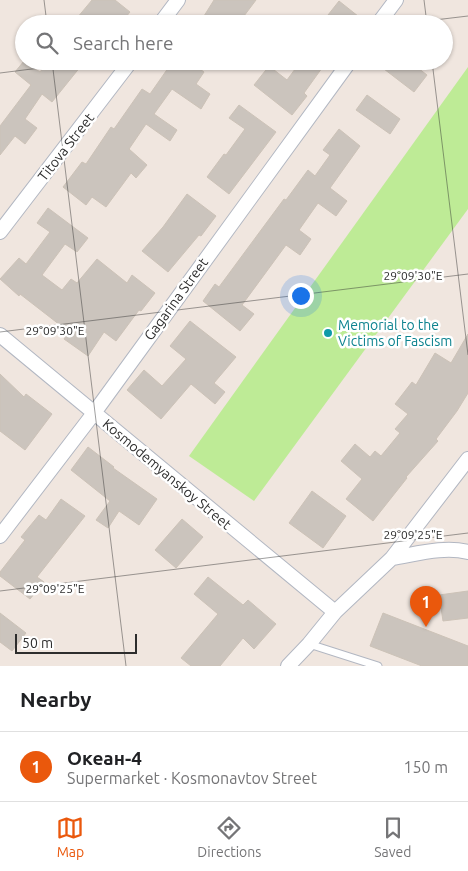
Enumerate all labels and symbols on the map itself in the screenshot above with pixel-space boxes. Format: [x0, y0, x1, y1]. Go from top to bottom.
street label: Titova Street [35, 110, 98, 184]
street label: Gagarina Street [141, 254, 212, 343]
text: 29°09'30"E [384, 269, 443, 282]
your location [288, 283, 314, 309]
place label: Memorial to the Victims of Fascism [338, 317, 452, 349]
text: 29°09'30"E [26, 324, 85, 337]
marker: Memorial to the Victims of Fascism [322, 327, 334, 339]
street label: Kosmodemyanskoy Street [99, 416, 235, 533]
text: 29°09'25"E [384, 528, 443, 541]
text: 29°09'25"E [26, 582, 85, 595]
pin: 1 [410, 586, 442, 627]
scale bar [15, 631, 138, 654]

